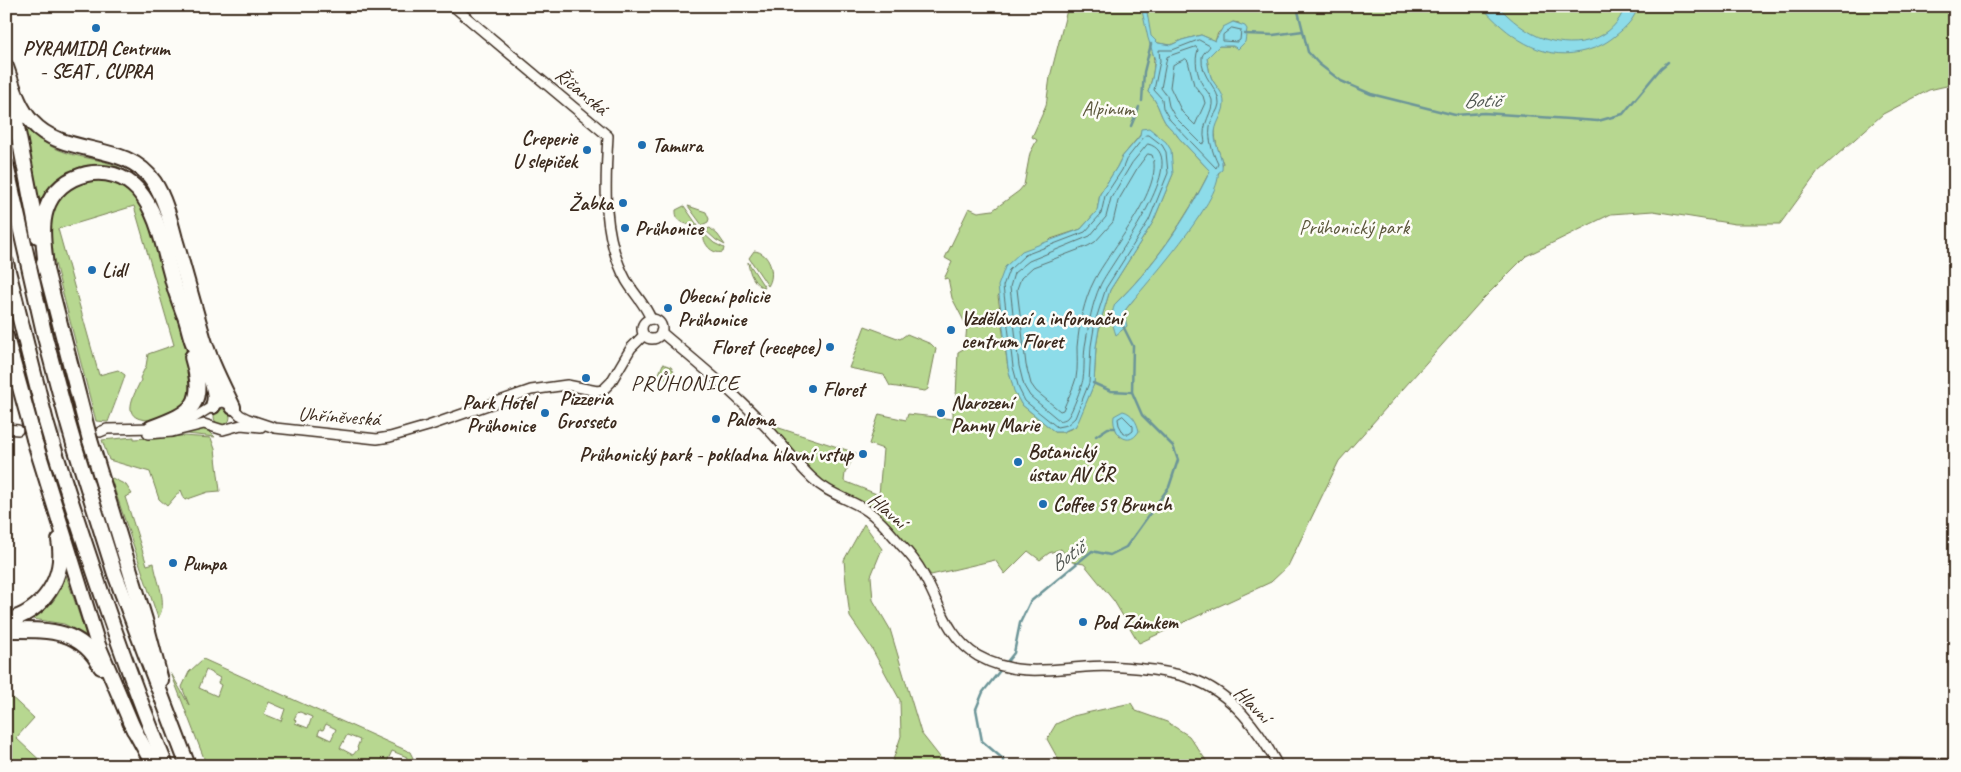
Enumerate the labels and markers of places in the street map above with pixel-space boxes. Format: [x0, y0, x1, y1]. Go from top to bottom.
marker: PYRAMIDA Centrum - SEAT , CUPRA [90, 22, 102, 34]
place label: PYRAMIDA Centrum - SEAT , CUPRA [23, 36, 171, 84]
place label: Creperie U slepiček [513, 126, 580, 174]
place label: Tamura [652, 133, 704, 158]
marker: Tamura [636, 139, 648, 151]
marker: Creperie U slepiček [581, 144, 593, 156]
place label: Žabka [569, 191, 615, 216]
marker: Žabka [617, 197, 629, 209]
place label: Průhonice [635, 216, 704, 241]
marker: Průhonice [619, 222, 631, 234]
place label: Lidl [102, 258, 130, 283]
marker: Lidl [86, 264, 98, 276]
place label: Obecní policie Průhonice [678, 284, 771, 332]
marker: Obecní policie Průhonice [662, 302, 674, 314]
place label: Vzdělávací a informační centrum Floret [961, 306, 1127, 354]
marker: Vzdělávací a informační centrum Floret [945, 324, 957, 336]
place label: Floret (recepce) [712, 335, 821, 360]
marker: Floret (recepce) [824, 341, 836, 353]
marker: Pizzeria Grosseto [580, 372, 592, 384]
place label: Floret [823, 377, 867, 402]
marker: Floret [807, 383, 819, 395]
place label: Pizzeria Grosseto [557, 386, 617, 434]
place label: Park Hotel Průhonice [462, 390, 539, 438]
place label: Narození Panny Marie [951, 390, 1041, 438]
marker: Park Hotel Průhonice [539, 407, 551, 419]
place label: Paloma [726, 407, 777, 432]
marker: Narození Panny Marie [935, 407, 947, 419]
marker: Paloma [710, 413, 722, 425]
place label: Botanický ústav AV ČR [1028, 439, 1117, 487]
place label: Průhonický park - pokladna hlavní vstup [579, 442, 854, 467]
marker: Průhonický park - pokladna hlavní vstup [857, 448, 869, 460]
marker: Botanický ústav AV ČR [1012, 456, 1024, 468]
place label: Coffee 59 Brunch [1053, 492, 1173, 517]
marker: Coffee 59 Brunch [1037, 498, 1049, 510]
place label: Pumpa [183, 551, 228, 576]
marker: Pumpa [167, 557, 179, 569]
place label: Pod Zámkem [1093, 610, 1180, 635]
marker: Pod Zámkem [1077, 616, 1089, 628]

